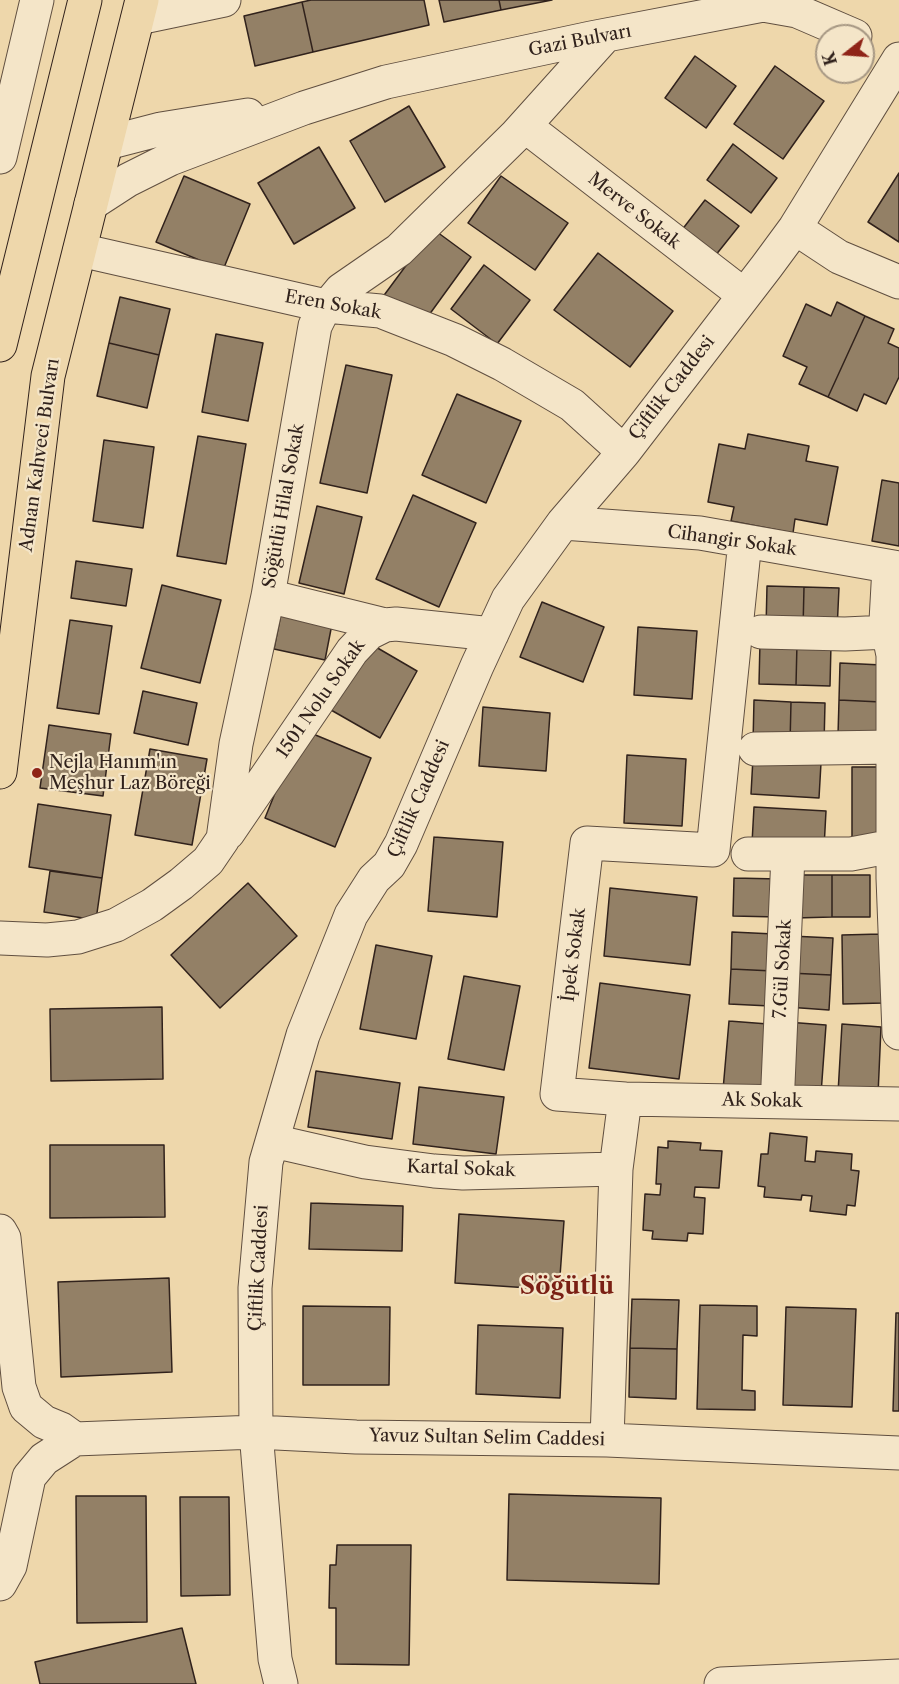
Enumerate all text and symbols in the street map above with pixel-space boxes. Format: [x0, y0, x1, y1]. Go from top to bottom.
street label: Gazi Bulvarı [527, 20, 633, 62]
north arrow [815, 24, 875, 84]
text: K [818, 50, 841, 68]
street label: Merve Sokak [584, 168, 684, 254]
street label: Eren Sokak [283, 286, 383, 324]
street label: Çiftlik Caddesi [625, 332, 719, 444]
street label: Adnan Kahveci Bulvarı [16, 357, 64, 553]
street label: Söğütlü Hilal Sokak [259, 422, 309, 590]
street label: Cihangir Sokak [666, 521, 798, 561]
street label: 1501 Nolu Sokak [272, 636, 370, 762]
street label: Çiftlik Caddesi [383, 737, 455, 861]
place label: Nejla Hanım'ın Meşhur Laz Böreği [49, 752, 211, 795]
marker: Nejla Hanım'ın Meşhur Laz Böreği [30, 766, 44, 780]
street label: İpek Sokak [558, 907, 590, 1003]
street label: 7.Gül Sokak [770, 919, 796, 1019]
street label: Ak Sokak [722, 1090, 802, 1112]
street label: Kartal Sokak [406, 1156, 516, 1182]
street label: Çiftlik Caddesi [245, 1204, 273, 1332]
district label: Söğütlü [520, 1273, 614, 1301]
street label: Yavuz Sultan Selim Caddesi [369, 1425, 605, 1451]

